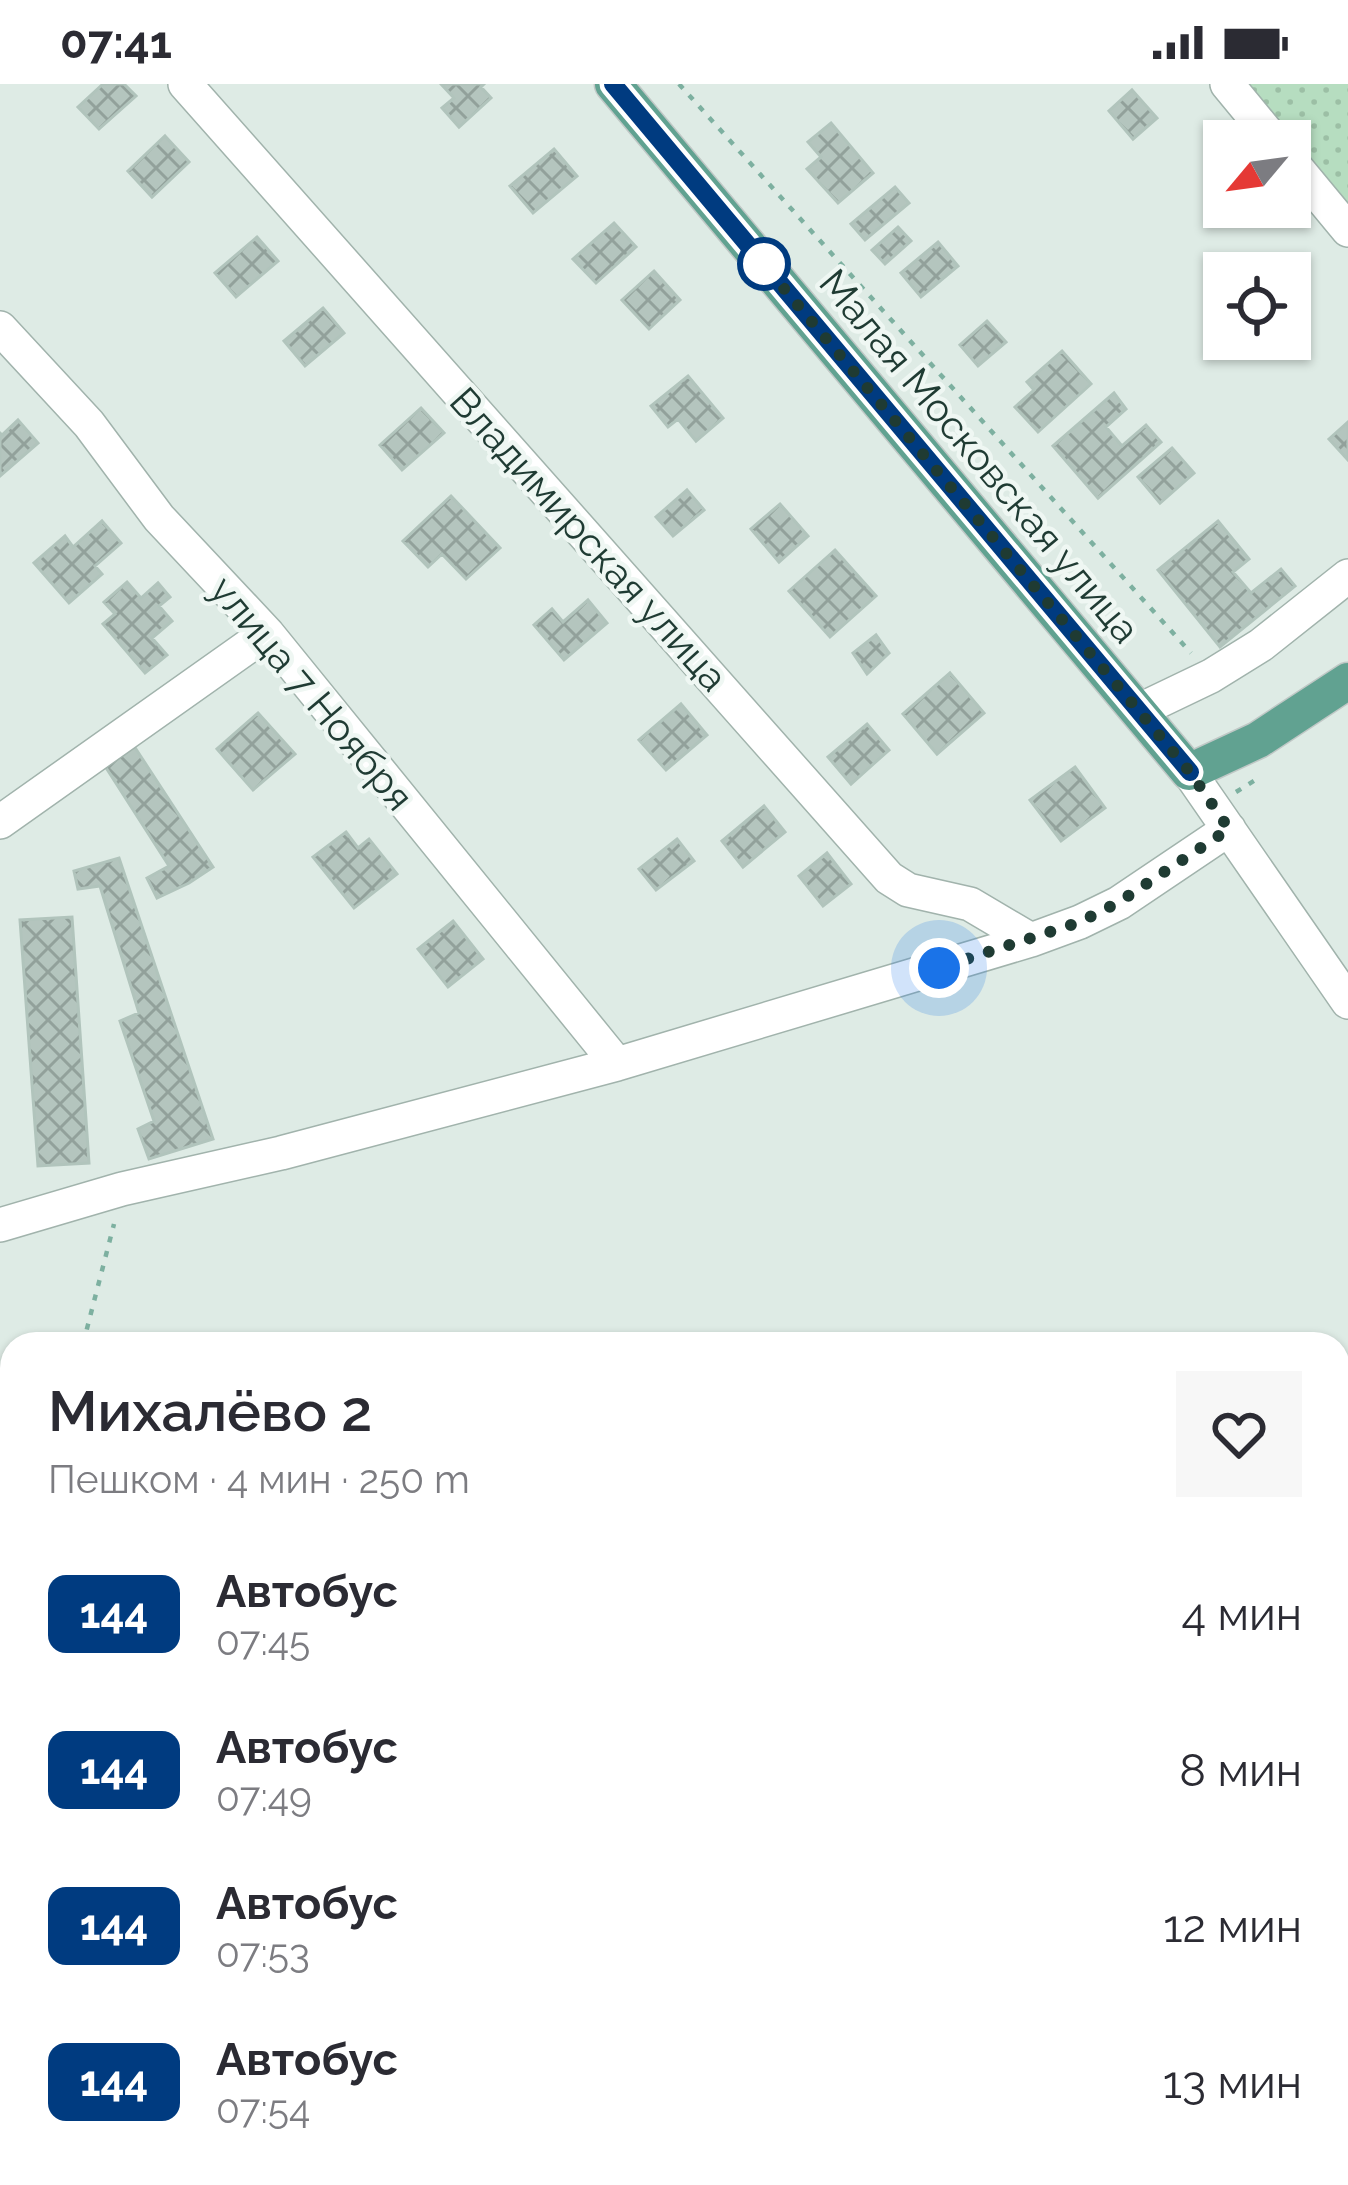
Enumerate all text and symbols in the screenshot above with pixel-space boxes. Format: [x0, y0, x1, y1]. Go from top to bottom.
text: 07:41 [60, 16, 172, 69]
north arrow [1203, 120, 1311, 228]
map controls [1203, 120, 1311, 360]
unlabelled marker [739, 239, 789, 289]
button: locate [1203, 252, 1311, 360]
street label: Малая Московская улица [810, 260, 1150, 652]
street label: Владимирская улица [441, 378, 737, 700]
street label: улица 7 Ноября [201, 567, 423, 819]
your location [909, 938, 969, 998]
button: heart [1176, 1371, 1302, 1497]
text: Михалёво 2 [48, 1377, 372, 1444]
text: Пешком · 4 мин · 250 m [48, 1456, 470, 1502]
text: Автобус [216, 1565, 398, 1618]
text: 4 мин [1181, 1588, 1302, 1641]
text: 144 [80, 1589, 148, 1638]
text: 07:45 [216, 1618, 310, 1664]
text: Автобус [216, 1721, 398, 1774]
text: 8 мин [1179, 1744, 1302, 1797]
text: 144 [80, 1745, 148, 1794]
text: 07:49 [216, 1774, 312, 1820]
text: Автобус [216, 1877, 398, 1930]
text: 12 мин [1163, 1900, 1302, 1953]
text: 144 [80, 1901, 148, 1950]
text: 07:53 [216, 1930, 310, 1976]
text: Автобус [216, 2033, 398, 2086]
text: 13 мин [1163, 2056, 1302, 2109]
text: 144 [80, 2057, 148, 2106]
text: 07:54 [216, 2086, 310, 2132]

